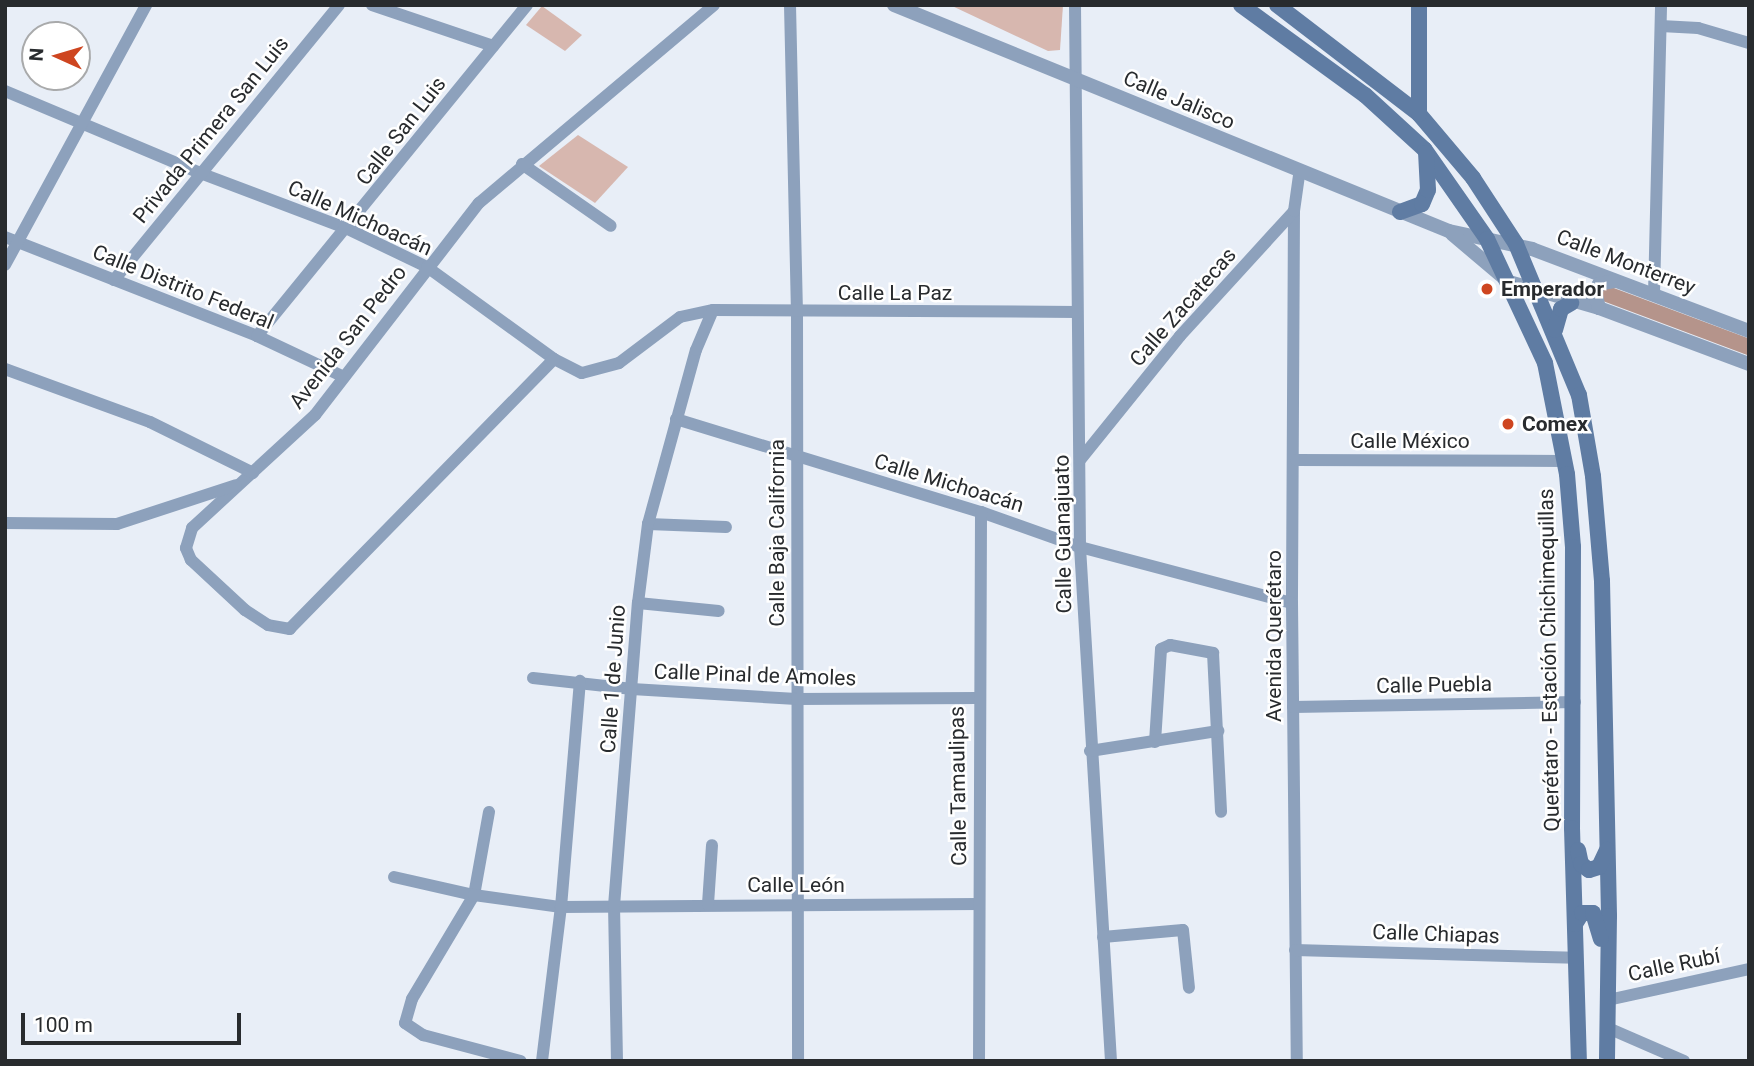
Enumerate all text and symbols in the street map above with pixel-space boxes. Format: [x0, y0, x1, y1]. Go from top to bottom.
north arrow [21, 21, 91, 91]
street label: Privada Primera San Luis [128, 32, 294, 228]
text: N [25, 47, 48, 62]
street label: Calle Jalisco [1119, 65, 1239, 135]
street label: Calle San Luis [351, 72, 451, 190]
street label: Calle Michoacán [284, 175, 436, 261]
street label: Calle Monterrey [1553, 224, 1699, 300]
street label: Calle Distrito Federal [89, 239, 277, 335]
street label: Calle Zacatecas [1125, 242, 1241, 372]
street label: Avenida San Pedro [284, 260, 412, 414]
place label: Emperador [1501, 276, 1604, 302]
street label: Calle La Paz [838, 280, 952, 306]
marker: Emperador [1479, 281, 1495, 297]
place label: Comex [1522, 411, 1588, 437]
marker: Comex [1500, 416, 1516, 432]
street label: Calle México [1350, 428, 1470, 454]
street label: Calle Baja California [764, 439, 790, 627]
street label: Calle Michoacán [871, 448, 1027, 518]
street label: Calle Guanajuato [1049, 454, 1077, 614]
street label: Querétaro - Estación Chichimequillas [1533, 488, 1565, 832]
street label: Avenida Querétaro [1261, 550, 1287, 722]
street label: Calle 1 de Junio [595, 604, 631, 754]
street label: Calle Pinal de Amoles [653, 659, 857, 691]
street label: Calle Puebla [1376, 671, 1492, 699]
street label: Calle Tamaulipas [944, 706, 972, 866]
street label: Calle León [747, 872, 845, 898]
street label: Calle Chiapas [1372, 919, 1500, 949]
street label: Calle Rubí [1626, 943, 1722, 987]
scale bar [24, 1000, 245, 1044]
text: 100 m [34, 1013, 93, 1037]

